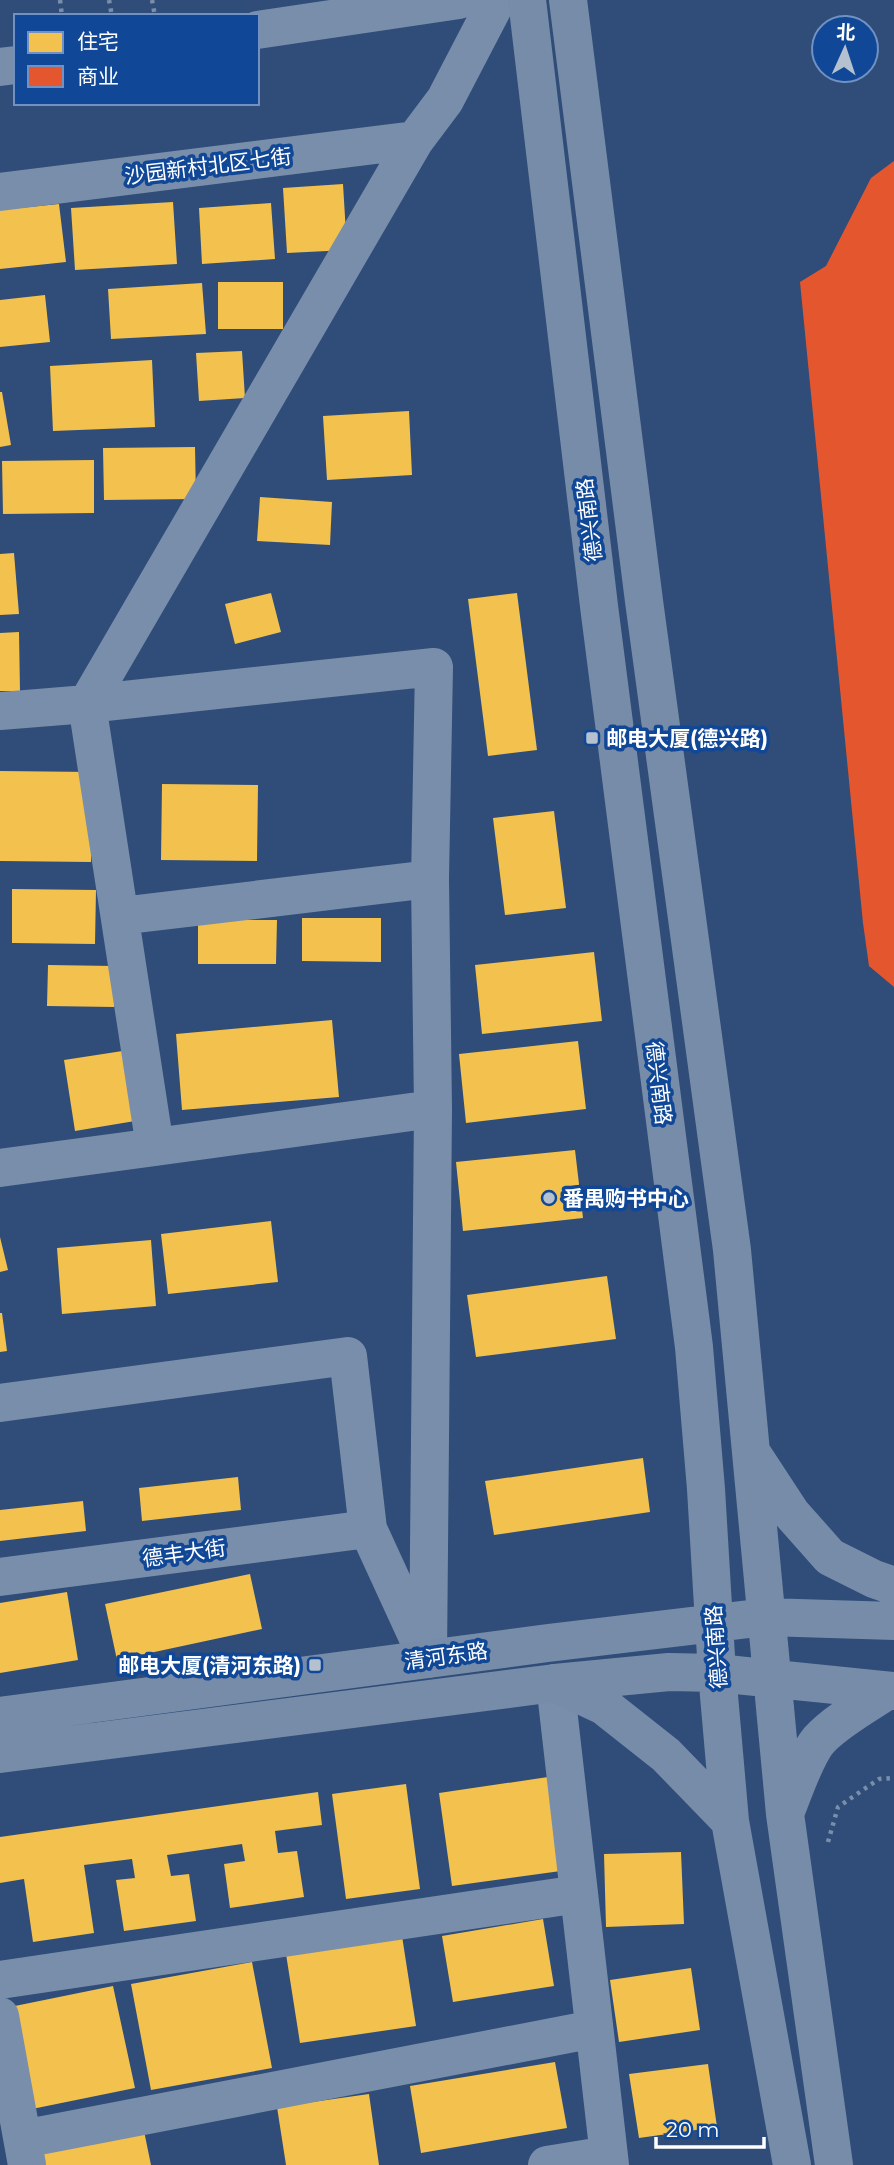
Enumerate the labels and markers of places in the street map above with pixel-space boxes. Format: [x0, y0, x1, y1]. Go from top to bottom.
place label: 邮电大厦(德兴路) [606, 726, 768, 751]
marker: 邮电大厦(德兴路) [584, 730, 600, 746]
place label: 番禺购书中心 [563, 1186, 689, 1211]
marker: 番禺购书中心 [541, 1190, 557, 1206]
place label: 邮电大厦(清河东路) [118, 1653, 301, 1678]
marker: 邮电大厦(清河东路) [307, 1657, 323, 1673]

